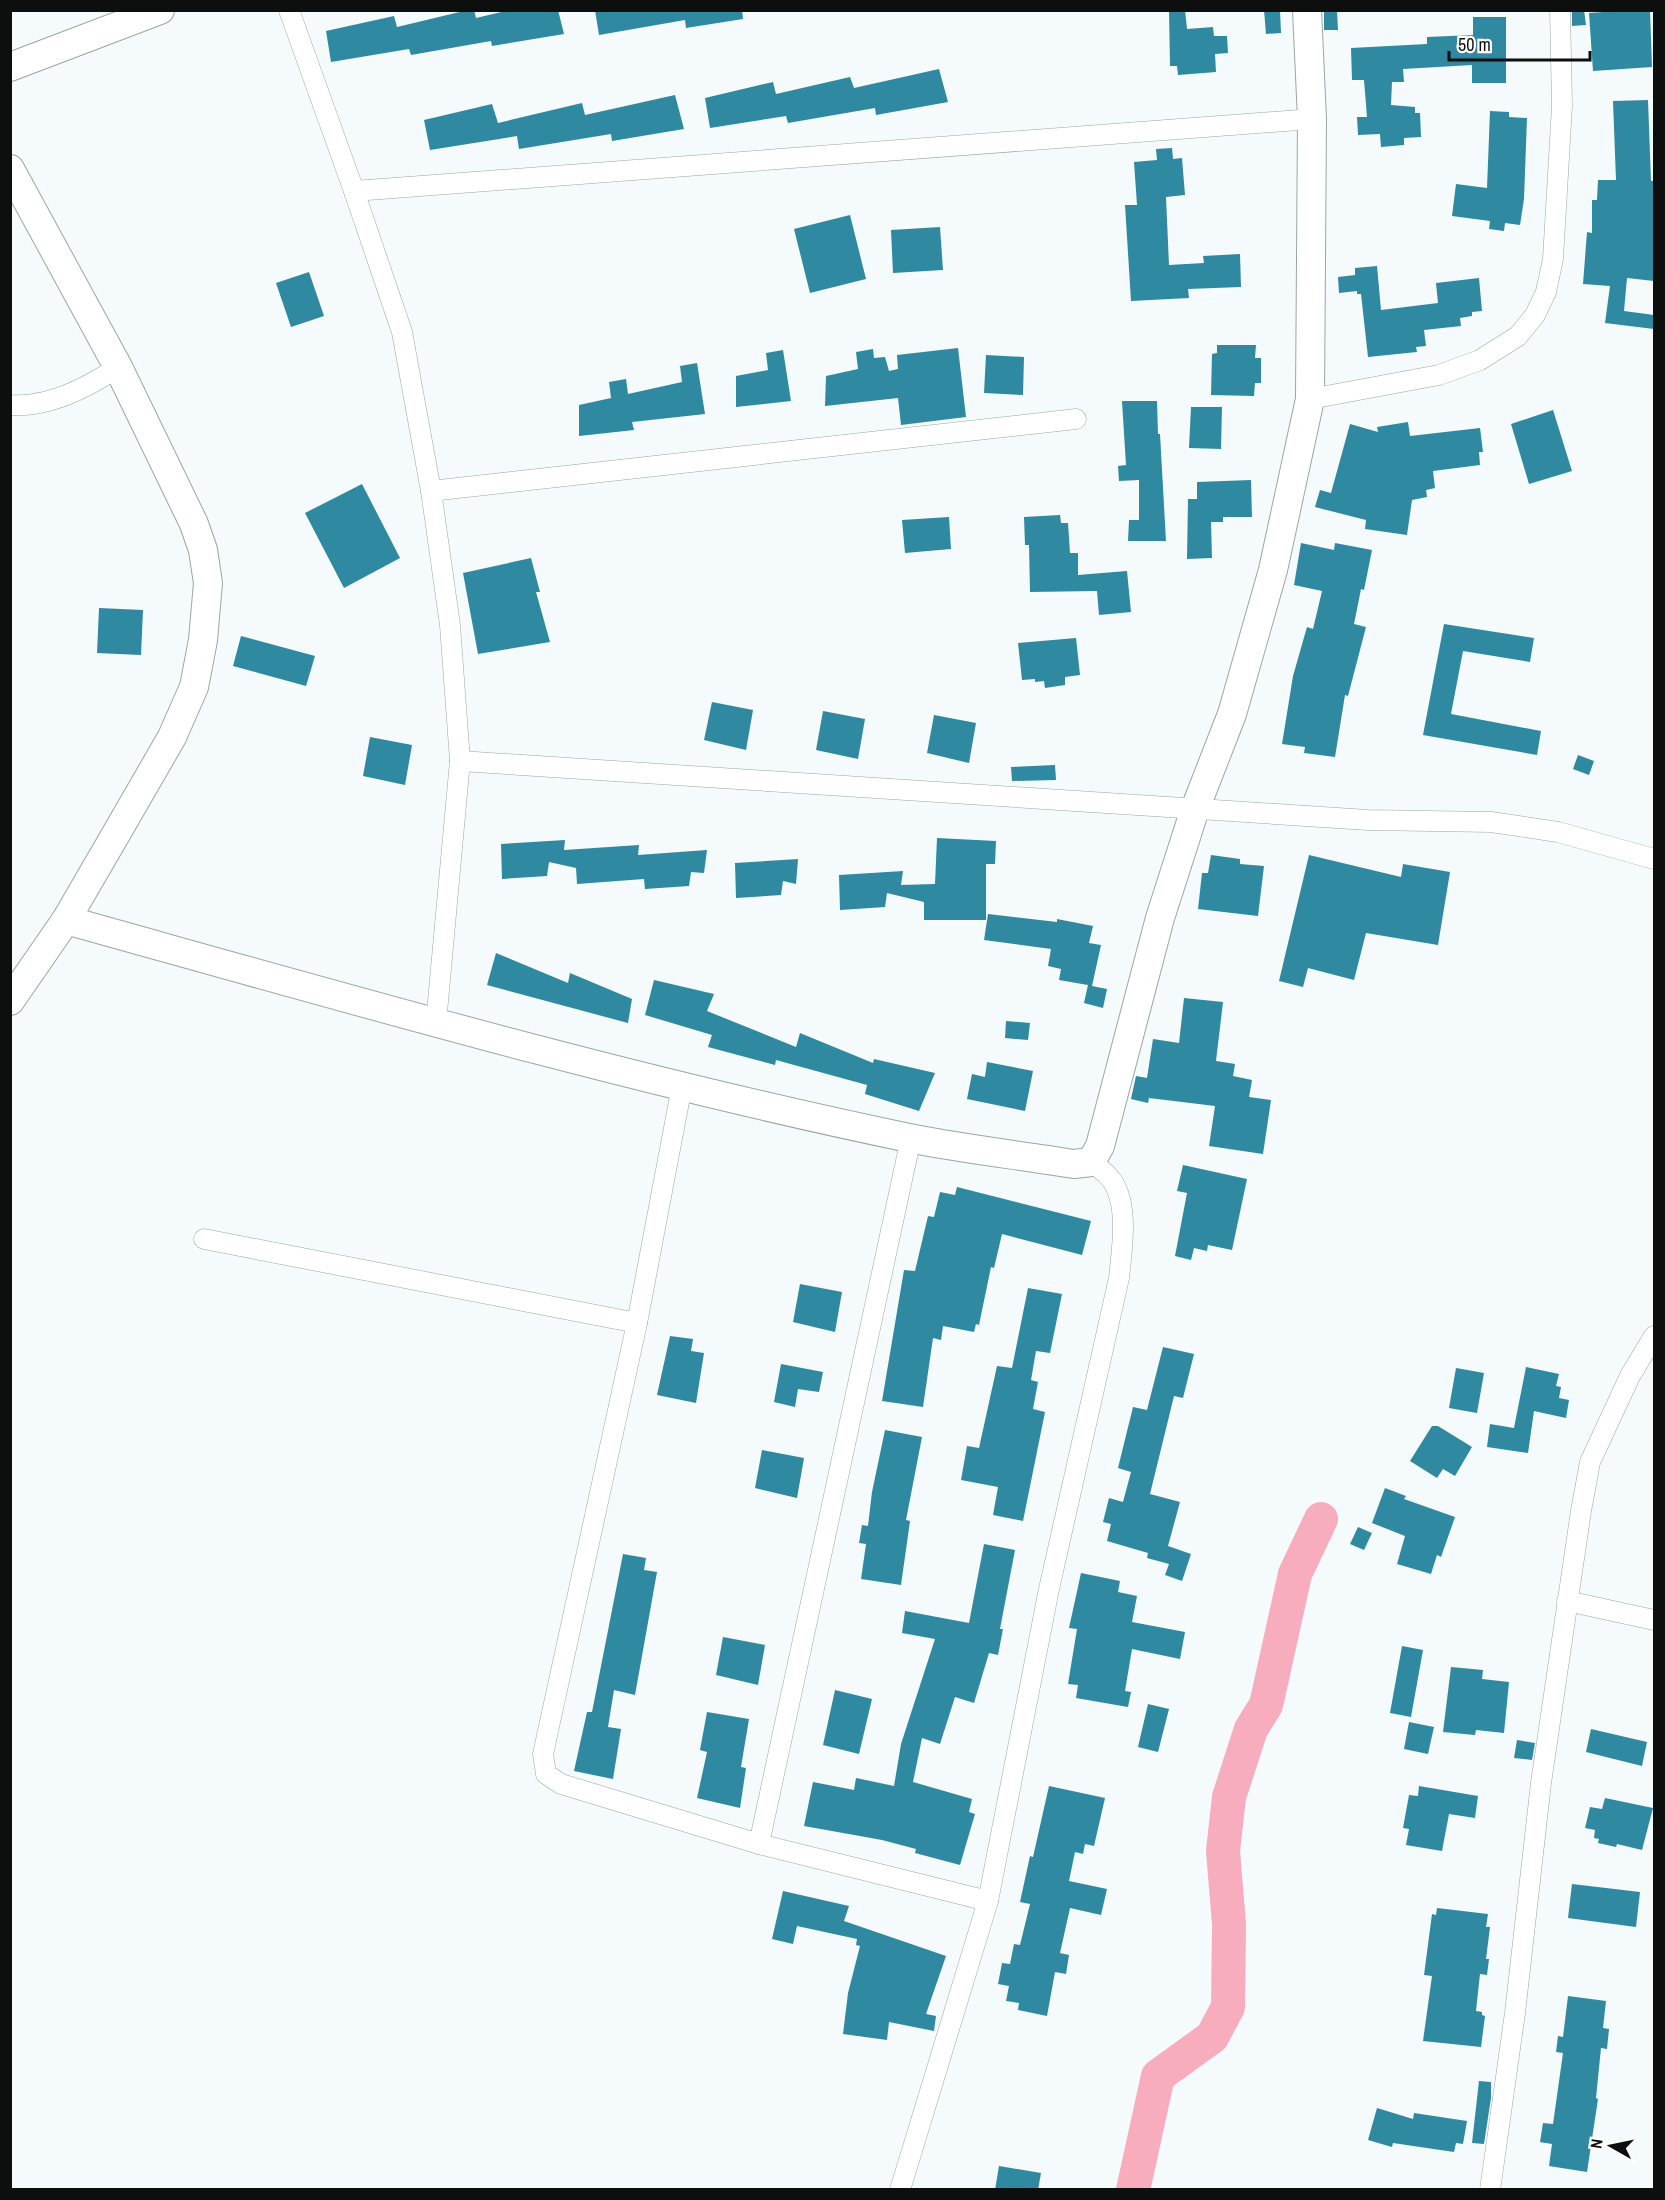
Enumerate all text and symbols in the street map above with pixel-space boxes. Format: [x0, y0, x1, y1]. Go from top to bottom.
scale bar [1449, 24, 1590, 62]
text: 50 m [1458, 32, 1491, 57]
north arrow [1581, 2116, 1641, 2176]
text: N [1585, 2137, 1608, 2150]

